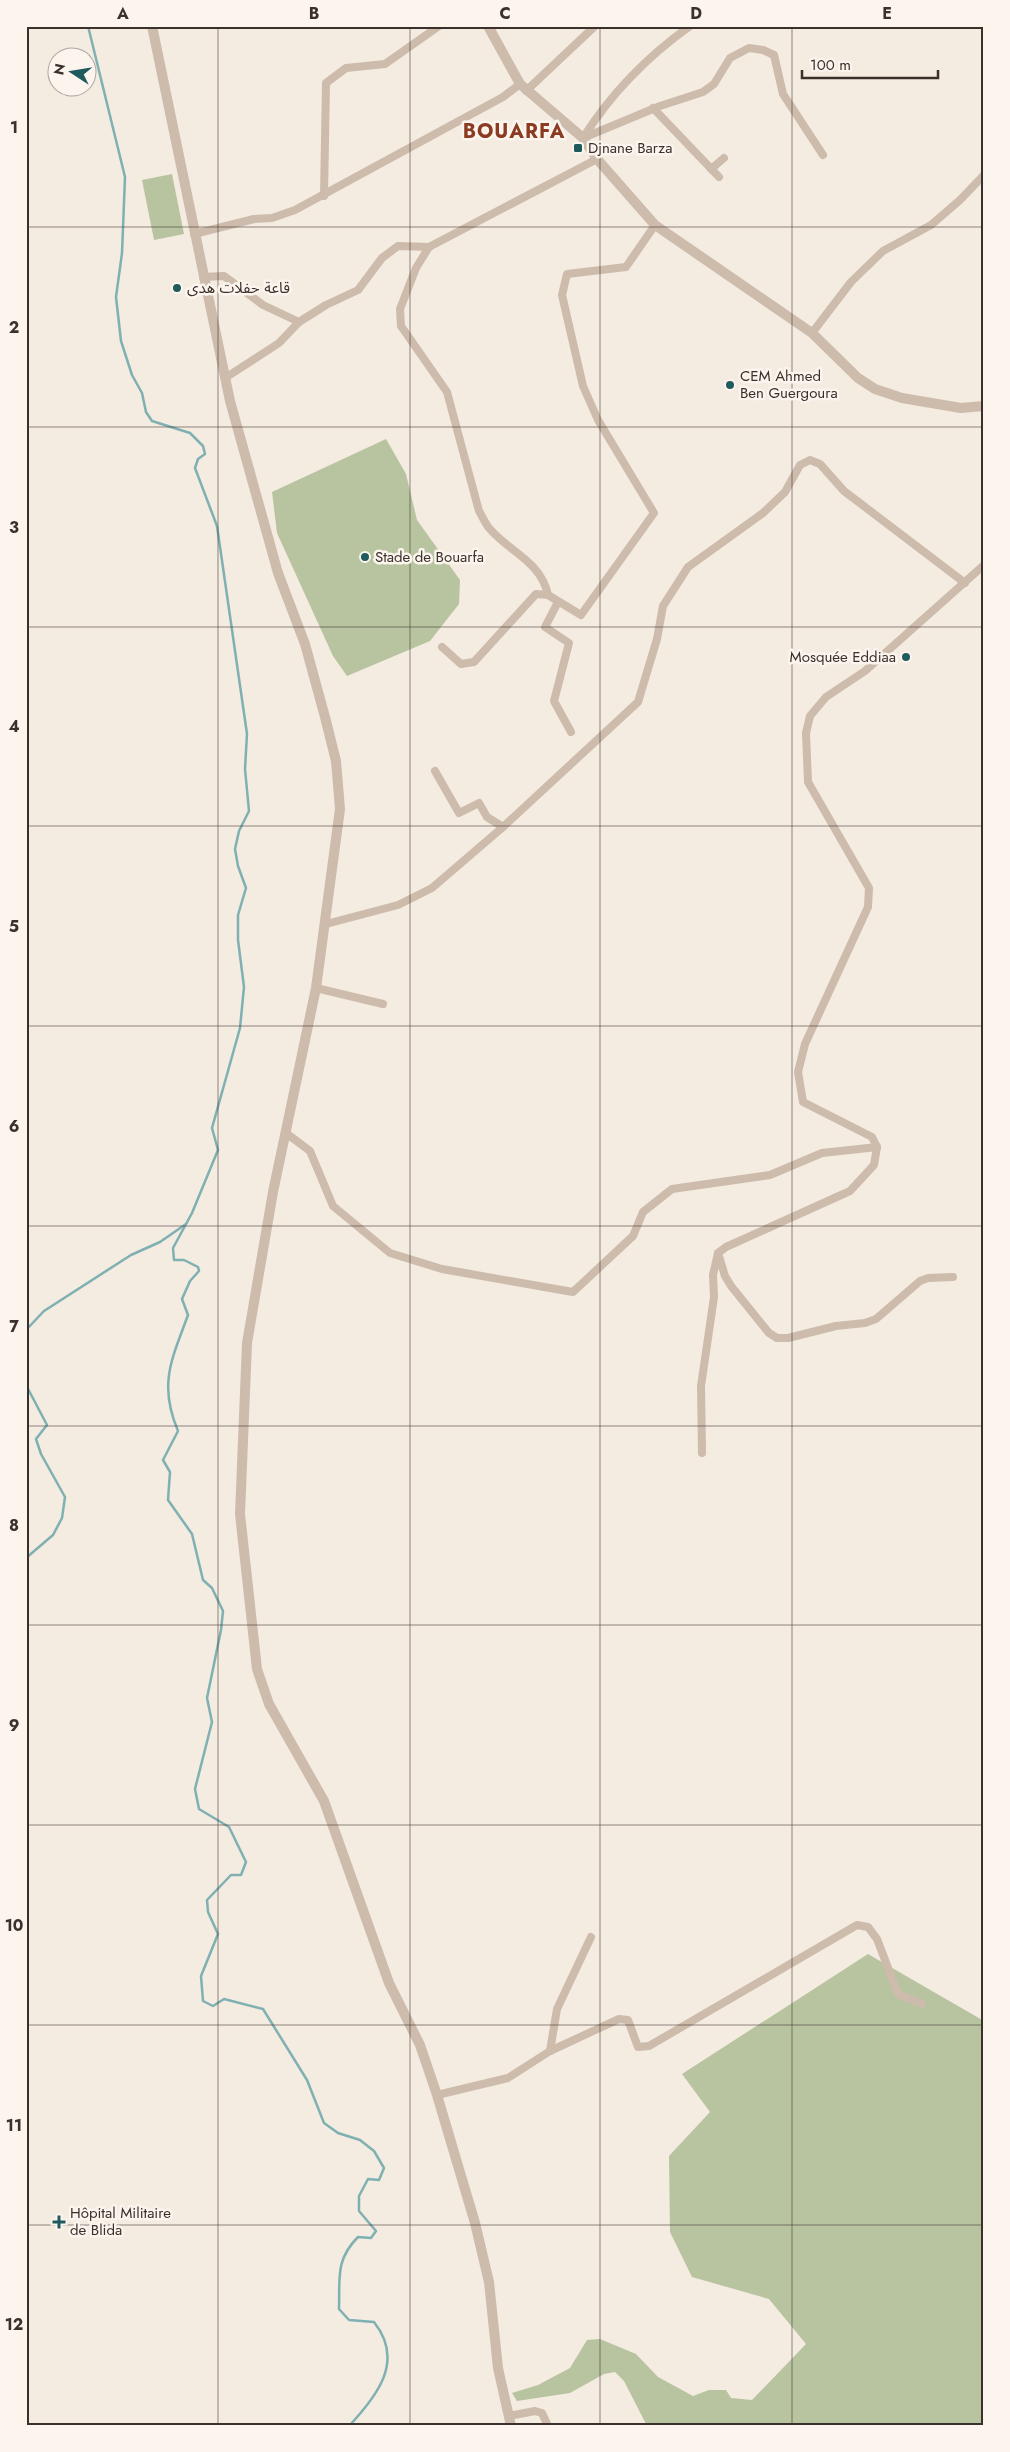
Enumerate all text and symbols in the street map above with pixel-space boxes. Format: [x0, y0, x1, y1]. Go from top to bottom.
text: A [116, 2, 129, 25]
text: B [309, 2, 319, 25]
text: C [499, 2, 511, 25]
text: D [690, 2, 702, 25]
text: E [882, 2, 892, 25]
north arrow [48, 48, 98, 98]
scale bar [802, 48, 939, 80]
text: 100 m [810, 54, 851, 76]
text: N [48, 62, 70, 77]
text: 1 [10, 116, 18, 139]
district label: BOUARFA [463, 117, 565, 146]
place label: Djnane Barza [588, 137, 672, 159]
marker: Djnane Barza [572, 142, 584, 154]
place label: قاعة حفلات هدى [187, 277, 290, 299]
marker: قاعة حفلات هدى [171, 282, 183, 294]
text: 2 [9, 316, 19, 339]
place label: CEM Ahmed Ben Guergoura [740, 365, 838, 404]
marker: CEM Ahmed Ben Guergoura [724, 379, 736, 391]
text: 3 [9, 516, 19, 539]
place label: Stade de Bouarfa [375, 546, 484, 568]
marker: Stade de Bouarfa [359, 551, 371, 563]
place label: Mosquée Eddiaa [790, 646, 896, 668]
marker: Mosquée Eddiaa [900, 651, 912, 663]
text: 4 [8, 715, 20, 738]
text: 5 [9, 915, 19, 938]
text: 6 [9, 1115, 19, 1138]
text: 7 [9, 1315, 19, 1338]
text: 8 [9, 1514, 19, 1537]
text: 9 [9, 1714, 19, 1737]
text: 10 [5, 1914, 23, 1937]
text: 11 [6, 2114, 22, 2137]
place label: Hôpital Militaire de Blida [70, 2202, 171, 2241]
marker: Hôpital Militaire de Blida [52, 2215, 66, 2229]
text: 12 [5, 2313, 23, 2336]

